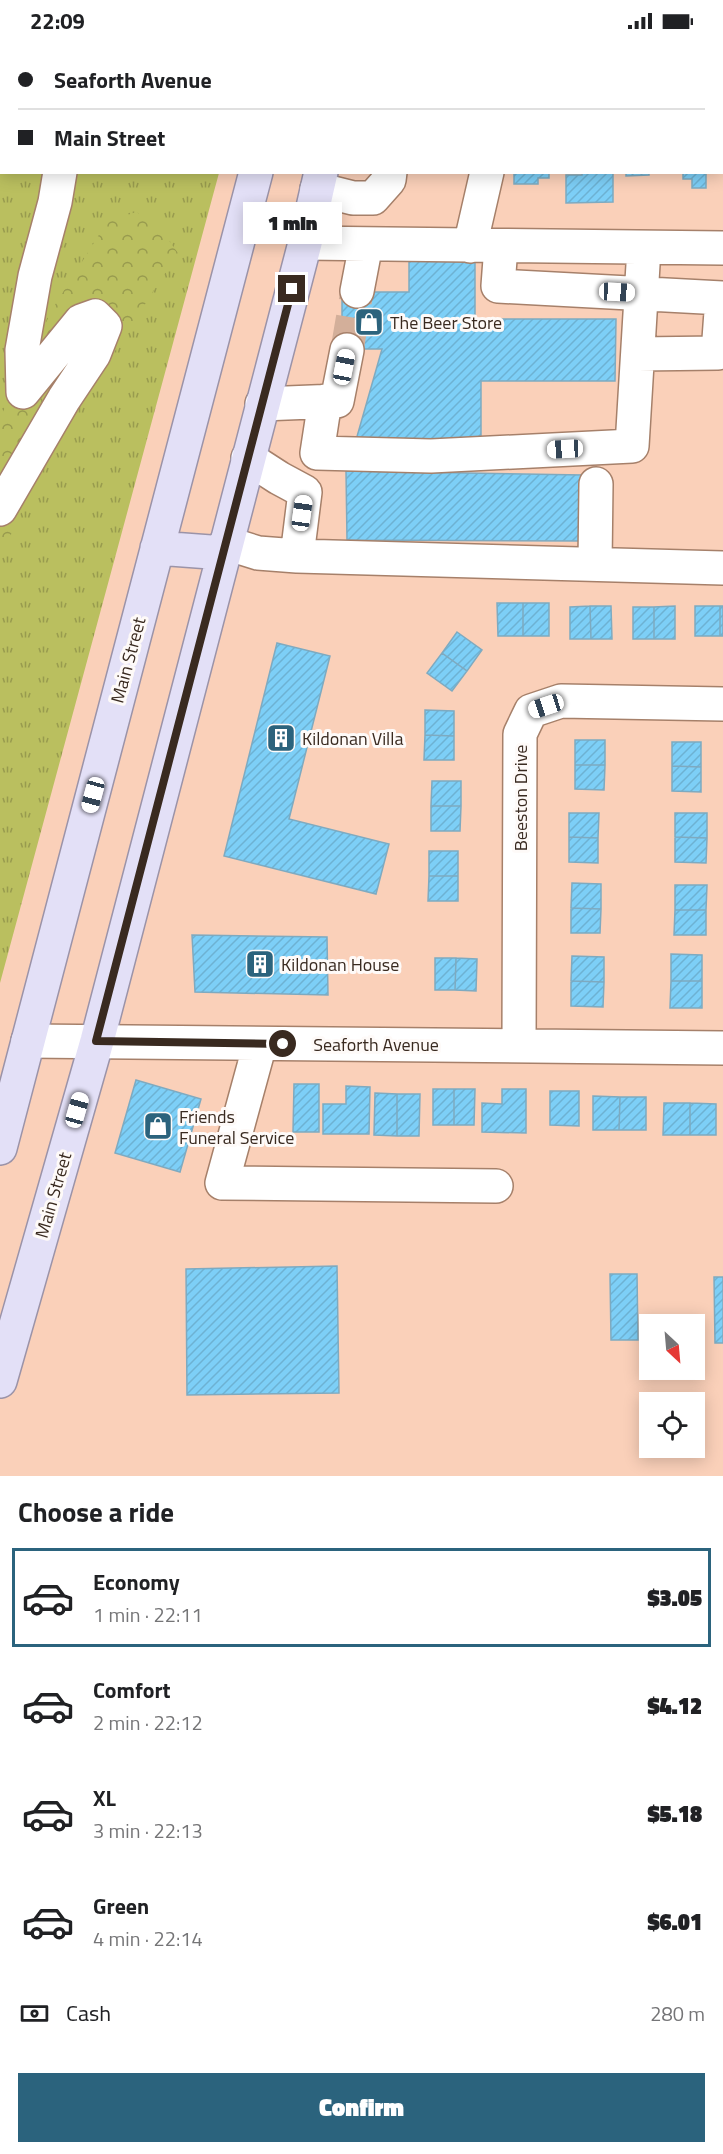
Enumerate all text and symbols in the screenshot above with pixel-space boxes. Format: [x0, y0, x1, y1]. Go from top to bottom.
text: 22:09 [30, 4, 85, 38]
text: Seaforth Avenue [54, 63, 212, 97]
text: Main Street [54, 121, 165, 155]
callout: 1 min [242, 202, 342, 244]
text: 1 min [268, 207, 317, 238]
route end [278, 275, 305, 302]
car [599, 282, 635, 302]
shop icon: The Beer Store [353, 306, 385, 338]
place label: The Beer Store [390, 309, 502, 336]
car [332, 348, 356, 386]
car [547, 439, 583, 459]
car [291, 494, 313, 532]
street label: Main Street [104, 613, 153, 706]
car [526, 692, 566, 720]
building icon: Kildonan Villa [265, 722, 297, 754]
place label: Kildonan Villa [302, 725, 403, 752]
street label: Beeston Drive [507, 745, 534, 851]
car [80, 775, 106, 815]
building icon: Kildonan House [244, 948, 276, 980]
place label: Kildonan House [281, 951, 399, 978]
route start [269, 1030, 296, 1057]
street label: Seaforth Avenue [313, 1031, 439, 1058]
car [63, 1090, 91, 1130]
place label: Friends Funeral Service [179, 1103, 294, 1151]
shop icon: Friends Funeral Service [142, 1110, 174, 1142]
street label: Main Street [28, 1148, 78, 1241]
north arrow [639, 1314, 705, 1380]
map controls [639, 1314, 705, 1458]
button: locate [639, 1392, 705, 1458]
text: Choose a ride [18, 1491, 174, 1532]
text: Economy [93, 1565, 180, 1599]
icon: car [21, 1571, 75, 1625]
text: $3.05 [647, 1581, 702, 1615]
text: 1 min · 22:11 [93, 1599, 203, 1630]
text: Comfort [93, 1673, 171, 1707]
icon: car [21, 1679, 75, 1733]
text: $4.12 [647, 1689, 702, 1723]
text: 2 min · 22:12 [93, 1707, 203, 1738]
text: XL [93, 1781, 116, 1815]
icon: car [21, 1787, 75, 1841]
text: $5.18 [647, 1797, 702, 1831]
text: 3 min · 22:13 [93, 1815, 203, 1846]
text: Green [93, 1889, 149, 1923]
icon: car [21, 1895, 75, 1949]
text: $6.01 [647, 1905, 702, 1939]
text: 4 min · 22:14 [93, 1923, 203, 1954]
text: Cash [66, 1996, 111, 2030]
icon: cash [18, 1997, 51, 2030]
text: 280 m [650, 1998, 705, 2029]
button: Confirm [18, 2073, 705, 2142]

